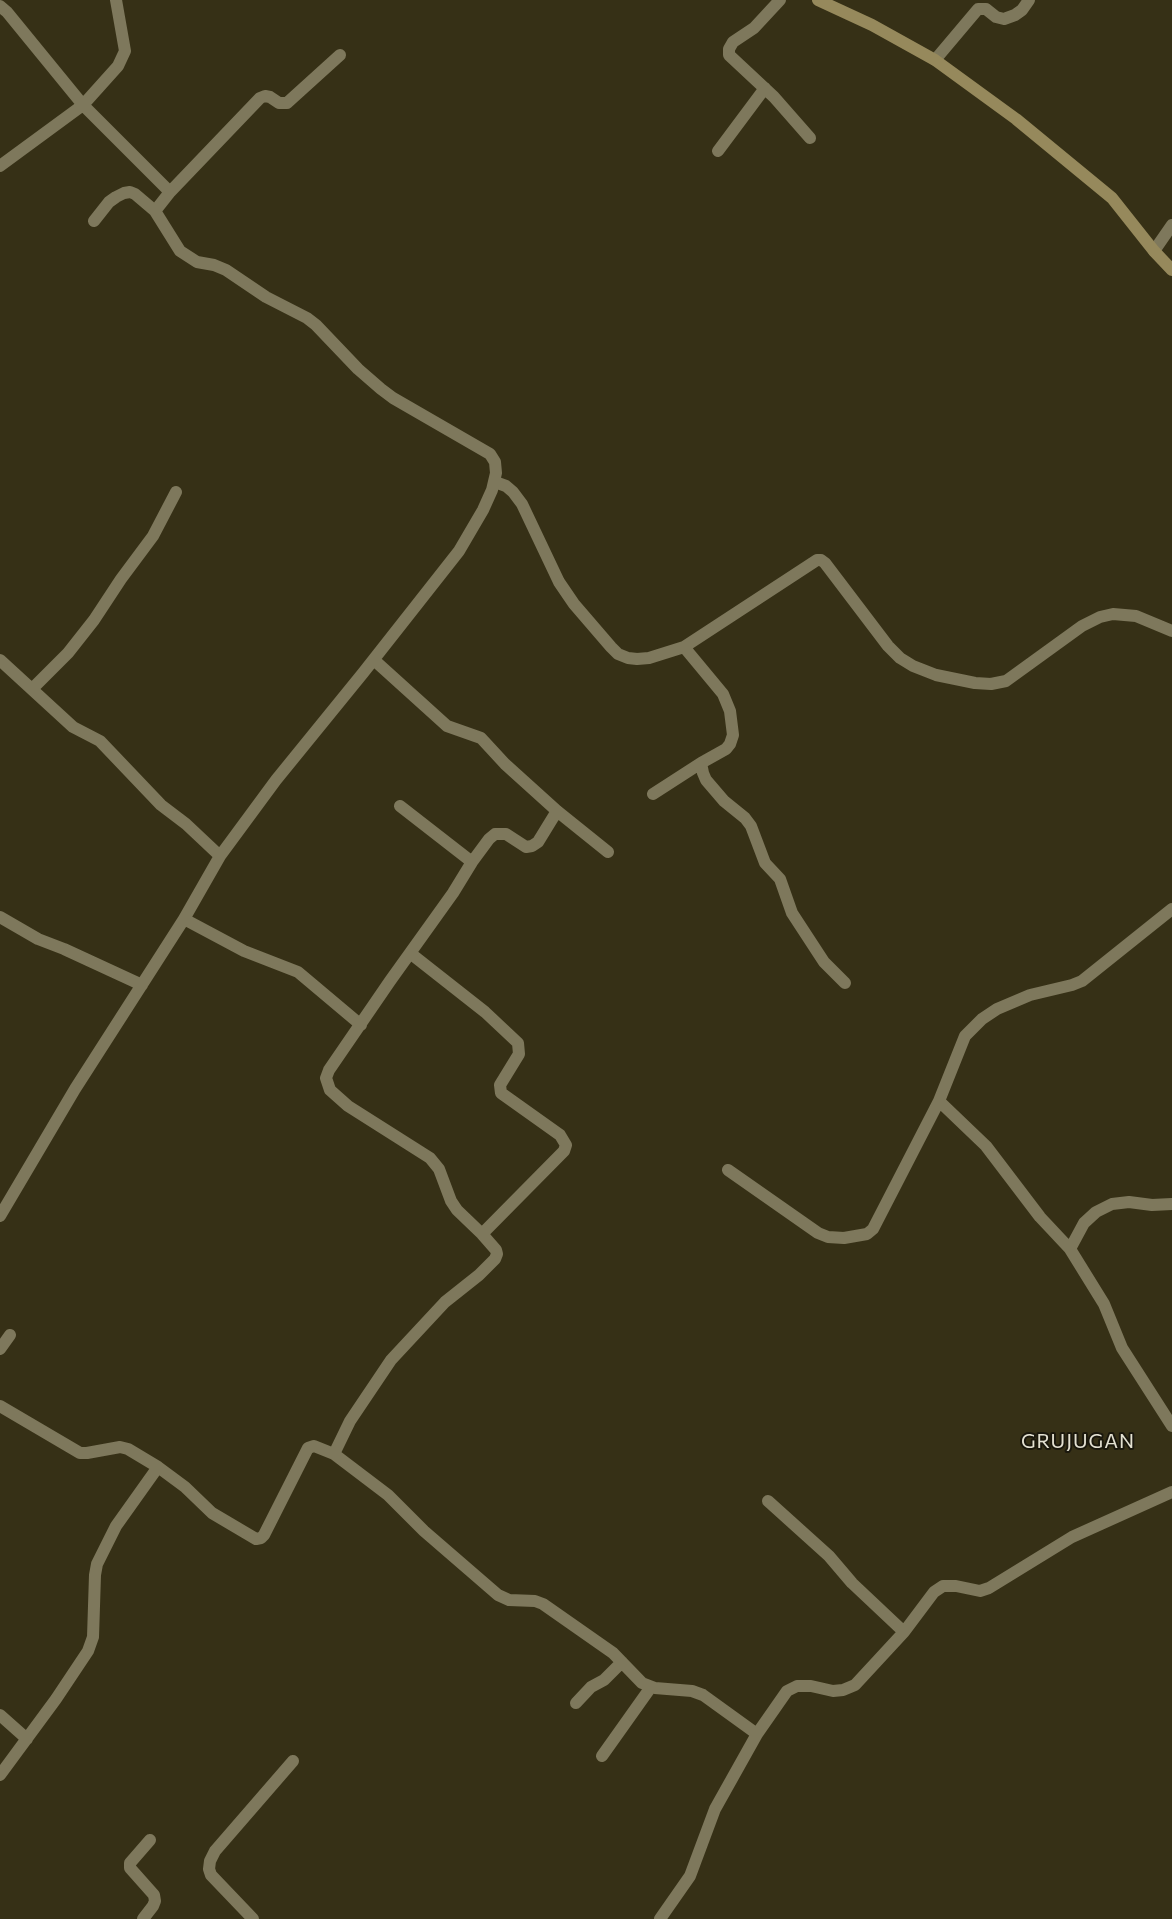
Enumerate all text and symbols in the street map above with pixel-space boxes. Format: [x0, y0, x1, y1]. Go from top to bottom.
district label: GRUJUGAN [1020, 1429, 1136, 1453]

